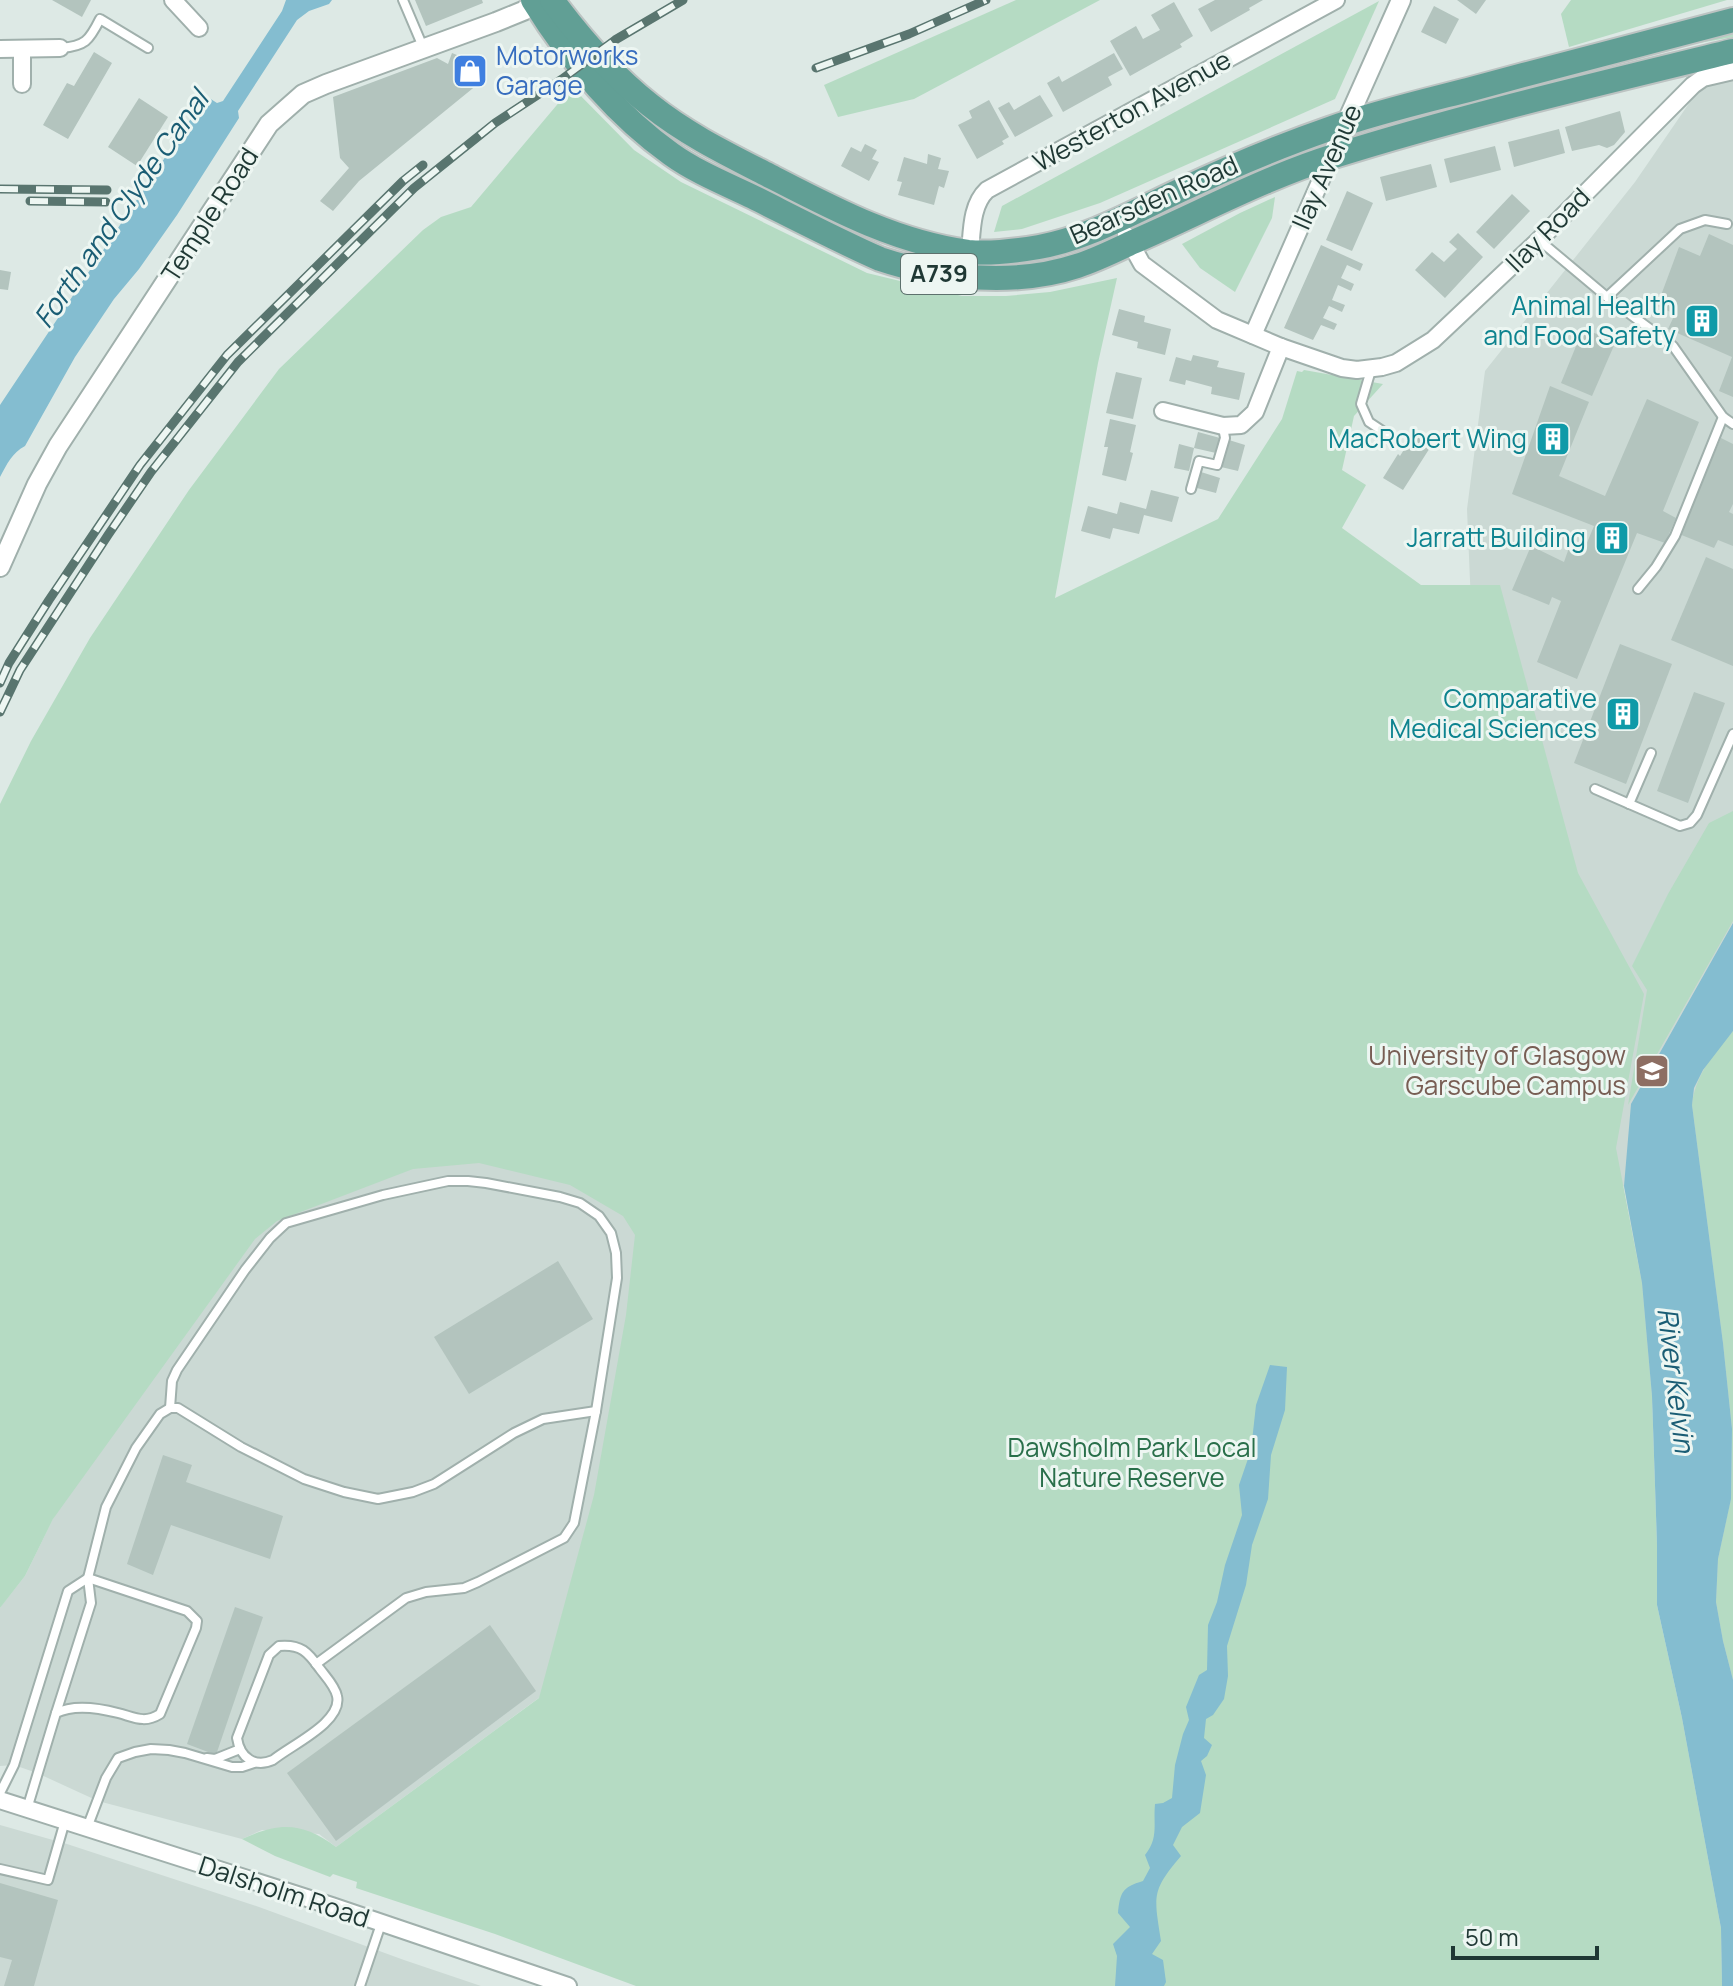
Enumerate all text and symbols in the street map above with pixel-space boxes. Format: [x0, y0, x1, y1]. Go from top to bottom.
place label: Motorworks Garage [496, 37, 638, 103]
street label: Westerton Avenue [1026, 41, 1237, 179]
shop icon: Motorworks Garage [451, 52, 489, 90]
water label: Forth and Clyde Canal [24, 79, 219, 335]
street label: Ilay Avenue [1282, 98, 1370, 235]
street label: Temple Road [152, 140, 266, 289]
street label: Bearsden Road [1064, 146, 1243, 252]
street label: Ilay Road [1497, 179, 1598, 280]
road number: A739 [901, 254, 977, 294]
place label: Animal Health and Food Safety [1483, 287, 1676, 353]
building icon: Animal Health and Food Safety [1683, 302, 1721, 340]
place label: MacRobert Wing [1328, 420, 1527, 456]
building icon: MacRobert Wing [1534, 420, 1572, 458]
place label: Jarratt Building [1407, 519, 1586, 555]
building icon: Jarratt Building [1593, 519, 1631, 557]
place label: Comparative Medical Sciences [1389, 680, 1597, 746]
building icon: Comparative Medical Sciences [1604, 695, 1642, 733]
place label: University of Glasgow Garscube Campus [1368, 1037, 1626, 1103]
school or university icon: University of Glasgow Garscube Campus [1633, 1052, 1671, 1090]
water label: River Kelvin [1649, 1305, 1705, 1456]
park label: Dawsholm Park Local Nature Reserve [1007, 1429, 1257, 1495]
street label: Dalsholm Road [194, 1847, 374, 1936]
scale bar [1453, 1910, 1597, 1960]
text: 50 m [1465, 1920, 1519, 1953]

